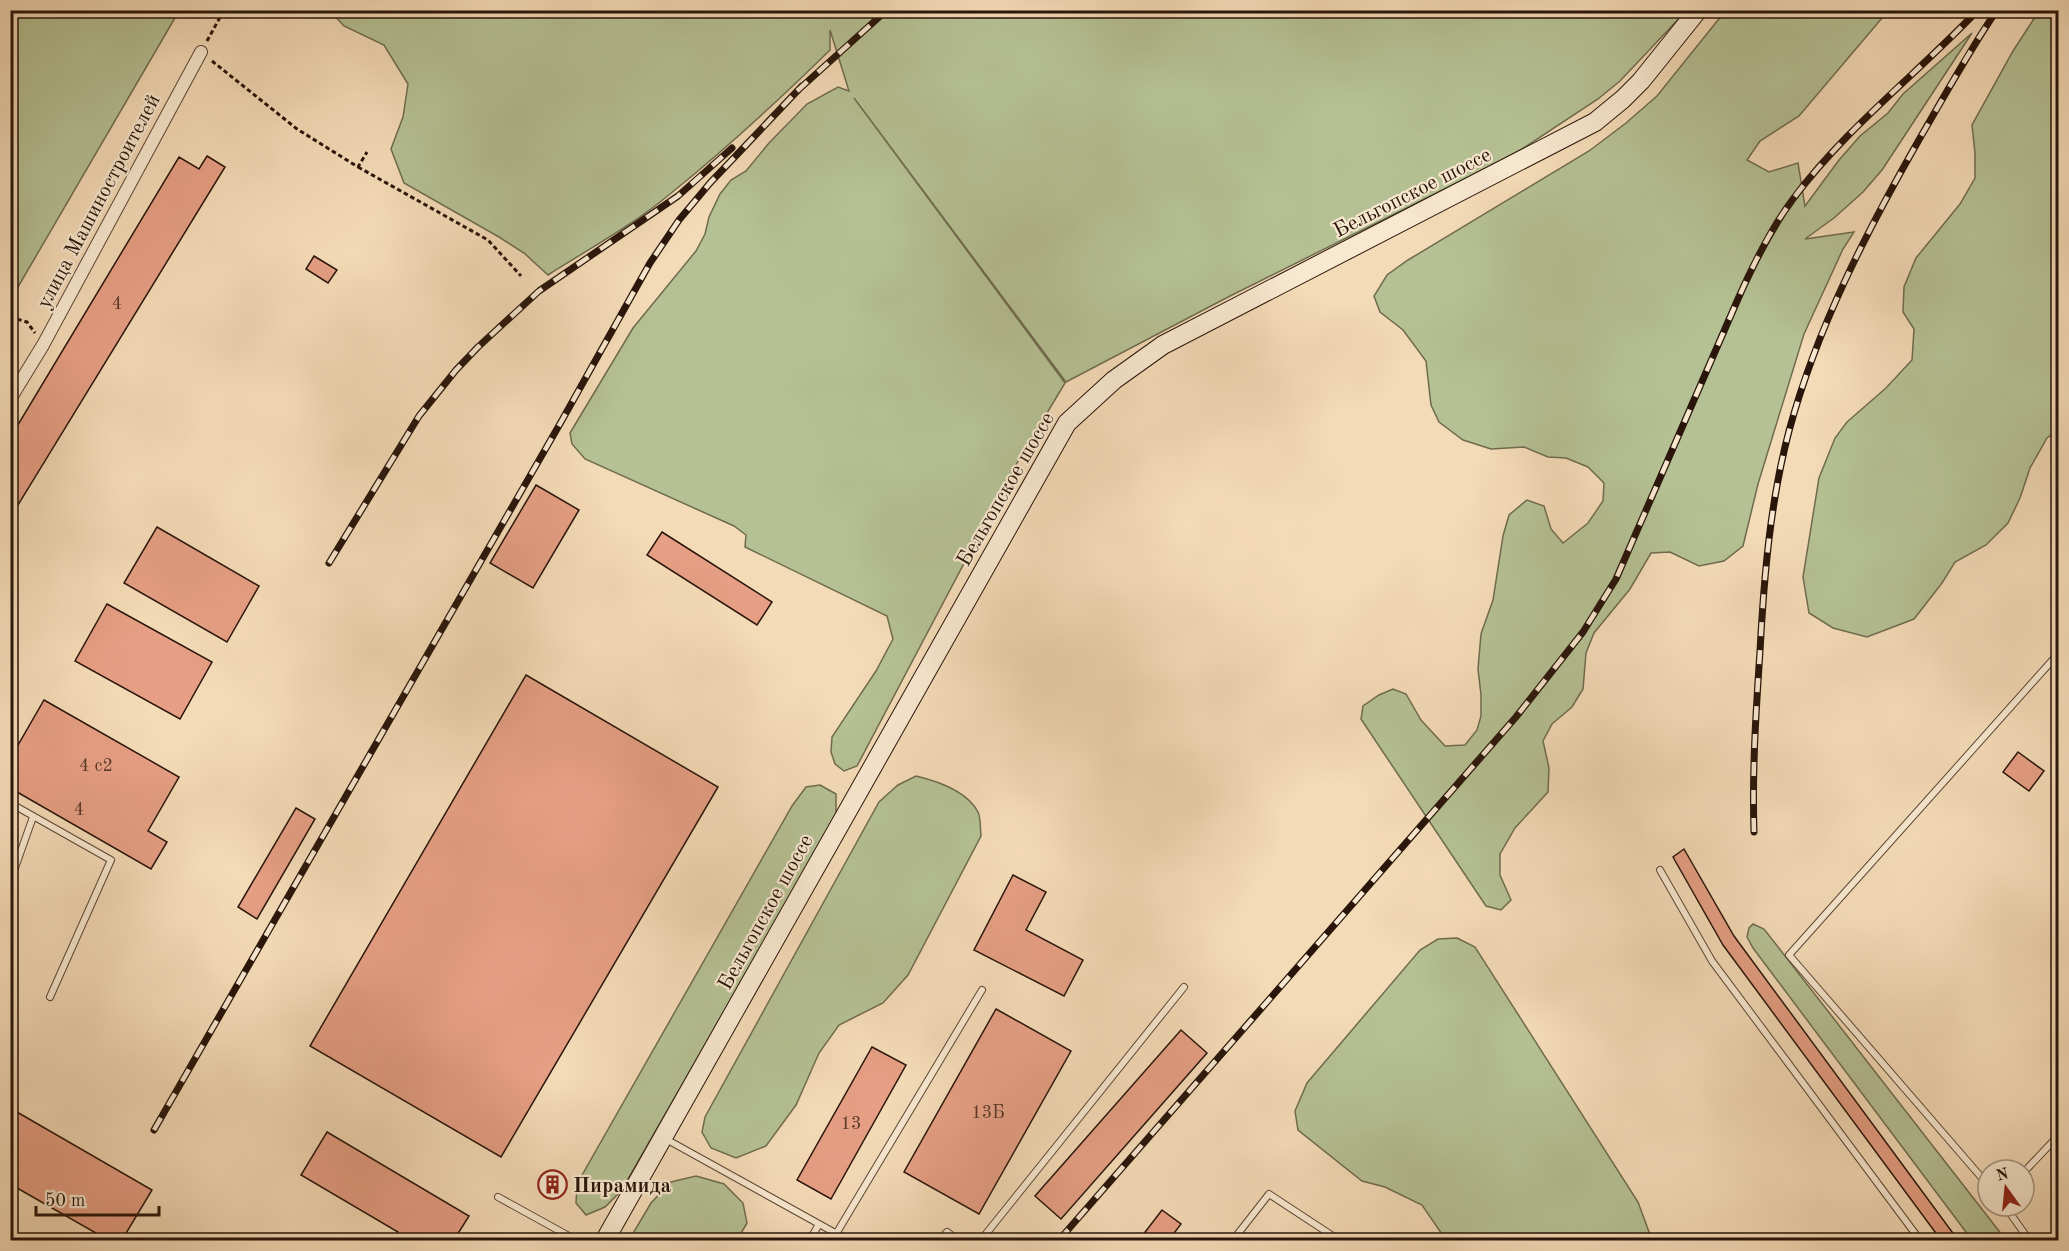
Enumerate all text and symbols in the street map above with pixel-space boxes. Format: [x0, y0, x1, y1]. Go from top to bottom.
street label: улица Машиностроителей [34, 91, 165, 312]
street label: Бельгопское шоссе [1330, 145, 1495, 242]
house number: 4 [112, 295, 122, 313]
street label: Бельгопское шоссе [954, 409, 1059, 570]
house number: 4 с2 [79, 757, 113, 775]
house number: 4 [74, 801, 84, 819]
street label: Бельгопское шоссе [715, 832, 818, 994]
house number: 13Б [971, 1104, 1005, 1122]
house number: 13 [841, 1115, 861, 1133]
north arrow [1976, 1158, 2036, 1218]
text: N [1995, 1166, 2011, 1185]
building icon: Пирамида [536, 1169, 568, 1201]
place label: Пирамида [573, 1176, 672, 1197]
scale bar [36, 1179, 159, 1217]
text: 50 m [45, 1192, 85, 1210]

